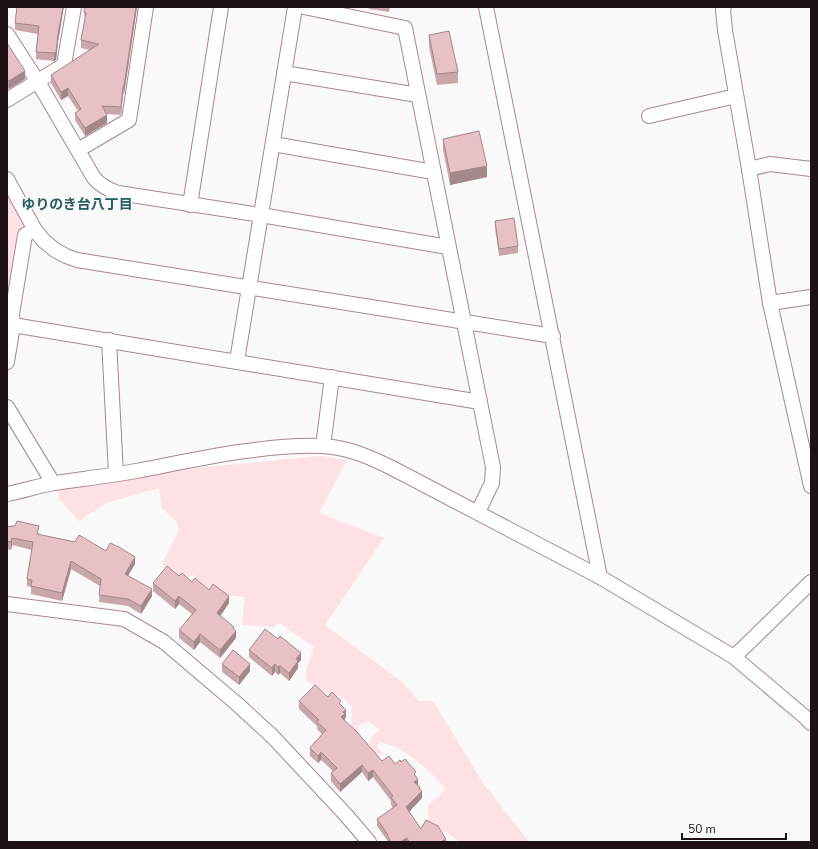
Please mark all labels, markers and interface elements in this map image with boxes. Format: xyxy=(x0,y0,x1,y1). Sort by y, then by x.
district label: ゆりのき台八丁目 xyxy=(21,195,133,214)
scale bar xyxy=(682,815,786,841)
text: 50 m xyxy=(688,821,716,837)

